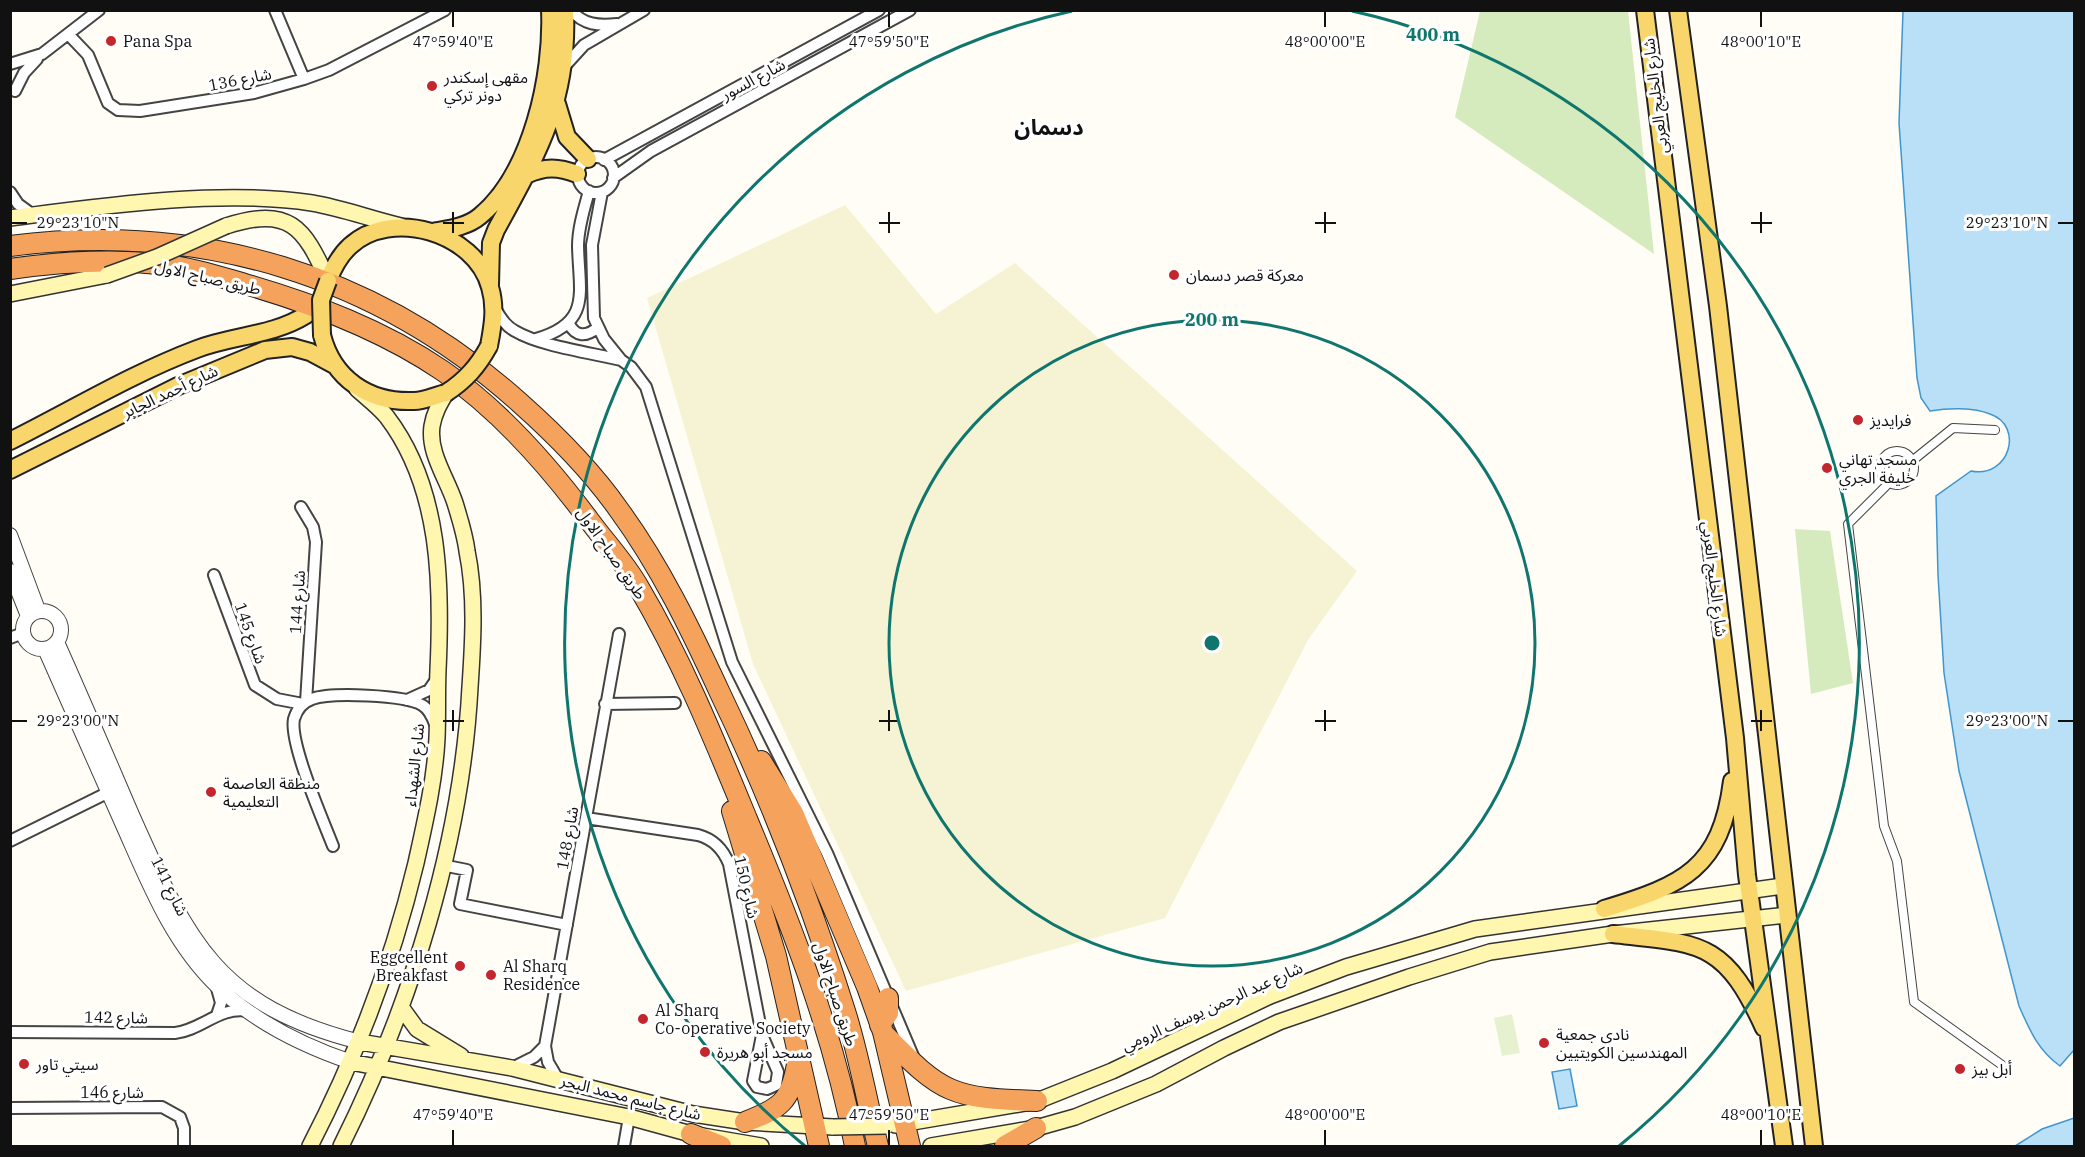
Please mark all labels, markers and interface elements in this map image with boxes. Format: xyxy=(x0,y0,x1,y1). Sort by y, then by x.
text: 400 m xyxy=(1406,23,1461,46)
place label: Pana Spa xyxy=(123,31,192,51)
text: 47°59'40"E xyxy=(413,32,493,51)
text: 47°59'50"E xyxy=(849,32,929,51)
text: 48°00'00"E xyxy=(1285,32,1365,51)
text: 48°00'10"E xyxy=(1721,32,1801,51)
marker: Pana Spa xyxy=(104,34,118,48)
street label: شارع الخليج العربي xyxy=(1638,37,1675,155)
street label: شارع السور xyxy=(717,54,790,107)
street label: شارع 136 xyxy=(207,63,274,98)
place label: مقهى إسكندر دونر تركي xyxy=(443,67,528,108)
marker: مقهى إسكندر دونر تركي xyxy=(425,79,439,93)
district label: دسمان xyxy=(1014,112,1084,141)
text: 29°23'10"N xyxy=(37,213,119,232)
text: 29°23'10"N xyxy=(1966,213,2048,232)
street label: طريق صباح الاول xyxy=(152,255,263,302)
place label: معركة قصر دسمان xyxy=(1186,265,1304,285)
marker: معركة قصر دسمان xyxy=(1167,268,1181,282)
text: 200 m xyxy=(1185,308,1240,331)
street label: شارع أحمد الجابر xyxy=(118,360,222,425)
place label: فرايديز xyxy=(1869,410,1911,430)
marker: فرايديز xyxy=(1851,413,1865,427)
place label: مسجد تهاني خليفة الجري xyxy=(1839,449,1917,490)
marker: مسجد تهاني خليفة الجري xyxy=(1820,461,1834,475)
street label: طريق صباح الاول xyxy=(570,503,651,605)
street label: شارع الخليج العربي xyxy=(1695,520,1732,638)
street label: شارع 144 xyxy=(285,570,312,635)
street label: شارع 145 xyxy=(228,600,271,667)
centre of rings xyxy=(1202,633,1222,653)
text: 29°23'00"N xyxy=(37,711,119,730)
text: 29°23'00"N xyxy=(1966,711,2048,730)
street label: شارع الشهداء xyxy=(400,722,431,808)
place label: منطقة العاصمة التعليمية xyxy=(223,773,320,811)
marker: منطقة العاصمة التعليمية xyxy=(204,785,218,799)
street label: شارع 148 xyxy=(552,805,585,872)
street label: شارع 141 xyxy=(144,853,193,920)
street label: شارع 150 xyxy=(727,854,764,921)
street label: طريق صباح الاول xyxy=(807,940,862,1050)
place label: Eggcellent Breakfast xyxy=(370,947,448,985)
place label: Al Sharq Residence xyxy=(503,956,580,994)
street label: شارع عبد الرحمن يوسف الرومي xyxy=(1118,957,1307,1058)
marker: Eggcellent Breakfast xyxy=(453,959,467,973)
marker: Al Sharq Residence xyxy=(484,968,498,982)
place label: Al Sharq Co-operative Society xyxy=(655,1000,811,1038)
street label: شارع 142 xyxy=(84,1006,148,1031)
marker: Al Sharq Co-operative Society xyxy=(636,1012,650,1026)
place label: نادي جمعية المهندسين الكويتيين xyxy=(1556,1024,1687,1062)
marker: نادي جمعية المهندسين الكويتيين xyxy=(1537,1036,1551,1050)
place label: مسجد أبو هريرة xyxy=(717,1042,813,1062)
marker: مسجد أبو هريرة xyxy=(698,1045,712,1059)
place label: سيتي تاور xyxy=(35,1054,98,1077)
marker: سيتي تاور xyxy=(17,1057,31,1071)
place label: أبل بيز xyxy=(1971,1059,2012,1079)
marker: أبل بيز xyxy=(1953,1062,1967,1076)
street label: شارع جاسم محمد البحر xyxy=(557,1070,703,1127)
street label: شارع 146 xyxy=(80,1082,144,1105)
text: 47°59'40"E xyxy=(413,1105,493,1124)
text: 47°59'50"E xyxy=(849,1105,929,1124)
text: 48°00'00"E xyxy=(1285,1105,1365,1124)
text: 48°00'10"E xyxy=(1721,1105,1801,1124)

